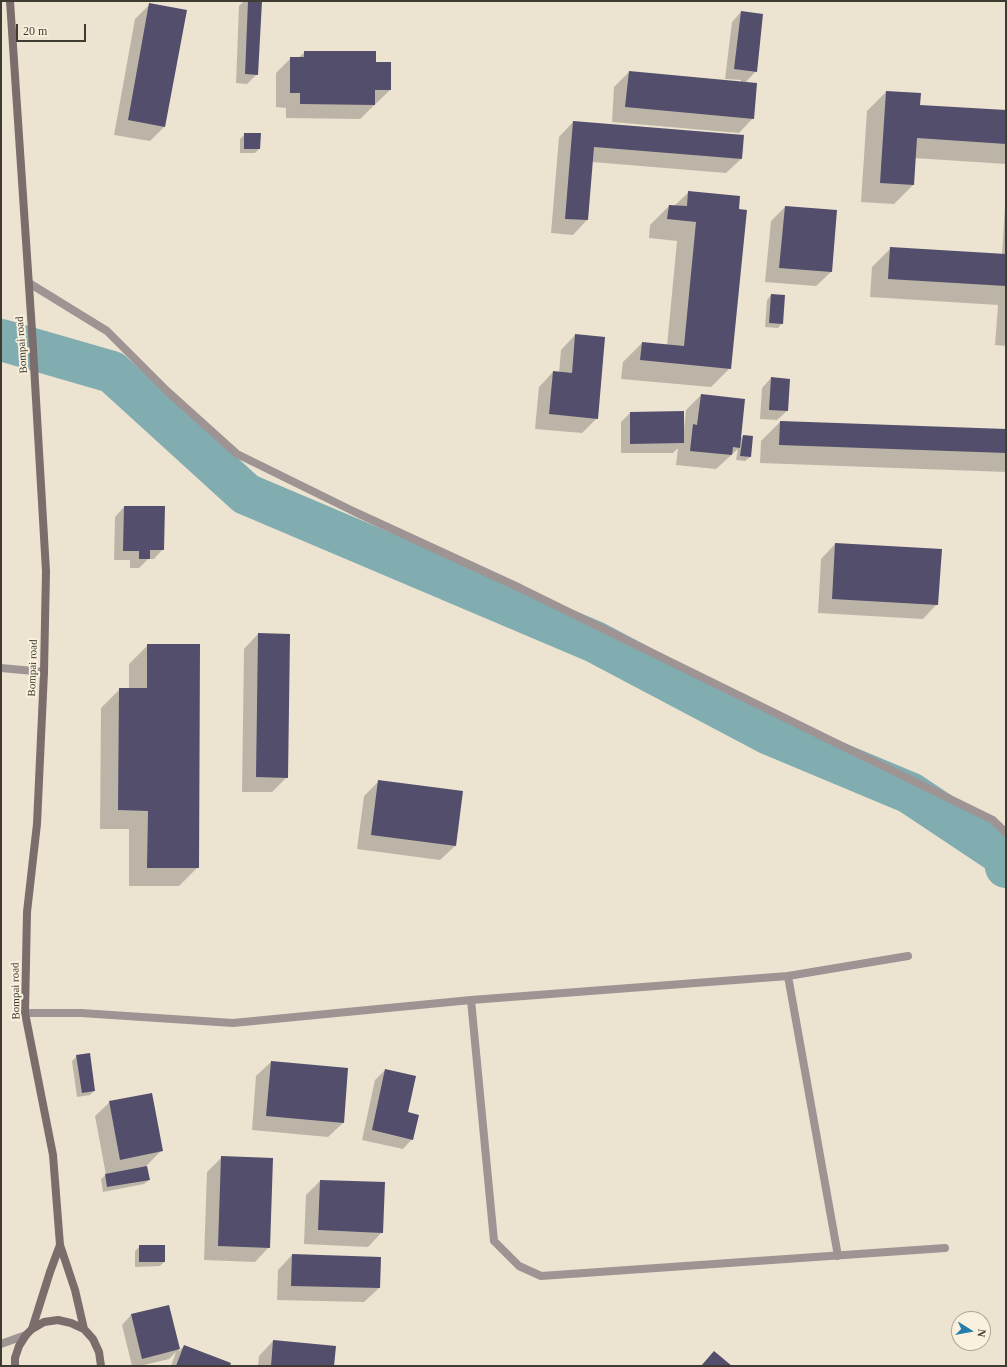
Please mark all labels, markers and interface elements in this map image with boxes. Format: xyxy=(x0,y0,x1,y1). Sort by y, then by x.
scale bar xyxy=(18,16,88,42)
text: 20 m xyxy=(23,24,47,38)
street label: Bompai road xyxy=(13,316,31,374)
street label: Bompai road xyxy=(25,639,41,697)
street label: Bompai road xyxy=(9,962,23,1020)
north arrow xyxy=(951,1311,991,1351)
text: N xyxy=(975,1328,988,1338)

